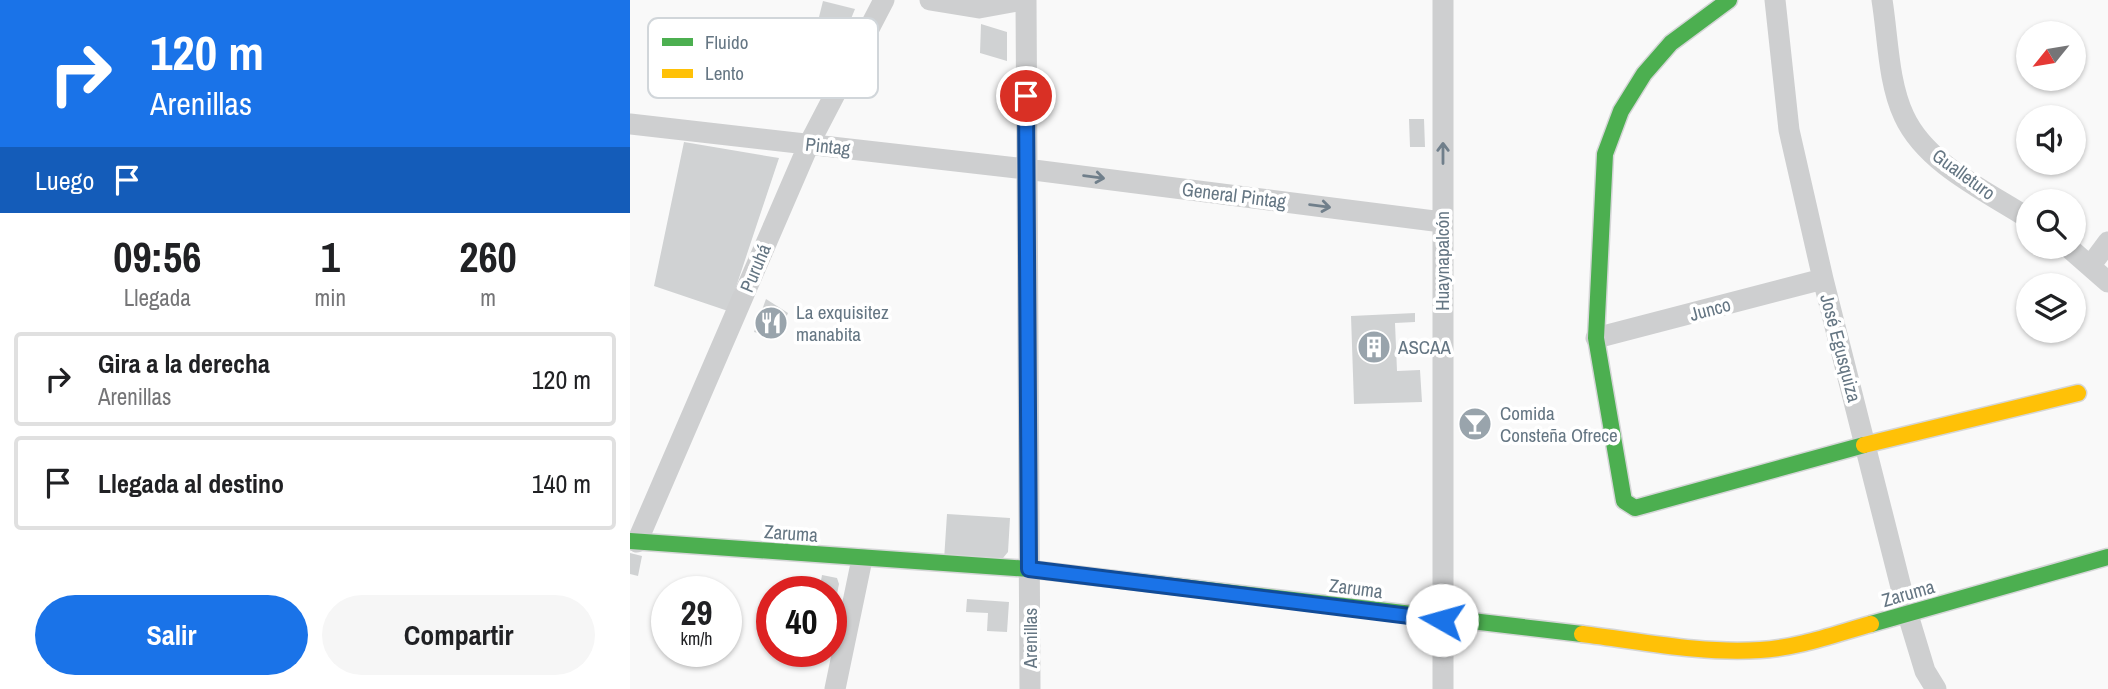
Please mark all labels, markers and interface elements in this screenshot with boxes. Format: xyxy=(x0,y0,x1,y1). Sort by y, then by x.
legend xyxy=(648,18,878,98)
text: 120 m xyxy=(150,19,264,85)
north arrow xyxy=(2016,21,2086,91)
map controls xyxy=(2016,21,2086,343)
icon: right xyxy=(35,28,126,119)
text: Fluido xyxy=(705,29,748,55)
text: Lento xyxy=(705,60,744,86)
pin xyxy=(996,66,1056,126)
icon: arrive xyxy=(1007,77,1045,115)
text: Arenillas xyxy=(150,82,252,125)
button: sound xyxy=(2016,105,2086,175)
street label: Pintag xyxy=(804,131,852,161)
one-way arrow xyxy=(1436,142,1450,165)
street label: Gualleturo xyxy=(1927,142,2001,206)
icon: arrive xyxy=(108,161,146,199)
text: Luego xyxy=(35,163,94,198)
one-way arrow xyxy=(1082,171,1105,184)
street label: General Pintag xyxy=(1180,176,1288,214)
button: search xyxy=(2016,189,2086,259)
one-way arrow xyxy=(1308,200,1331,213)
street label: Huaynapalcón xyxy=(1429,211,1455,311)
text: 09:56 xyxy=(113,229,201,285)
text: 1 xyxy=(321,229,340,285)
text: 260 xyxy=(459,229,517,285)
street label: Puruhá xyxy=(733,239,777,296)
button: layers xyxy=(2016,273,2086,343)
text: Llegada xyxy=(124,282,191,313)
text: min xyxy=(315,282,346,313)
text: m xyxy=(480,282,496,313)
street label: Junco xyxy=(1687,291,1733,327)
street label: José Egusquiza xyxy=(1814,291,1868,405)
place label: La exquisitez manabita xyxy=(796,299,889,347)
restaurant icon: La exquisitez manabita xyxy=(752,304,790,342)
building icon: ASCAA xyxy=(1355,328,1393,366)
place label: ASCAA xyxy=(1397,334,1451,360)
text: Gira a la derecha xyxy=(98,346,270,381)
icon: right xyxy=(39,360,77,398)
text: 120 m xyxy=(532,362,591,397)
text: Arenillas xyxy=(98,381,171,412)
place label: Comida Consteña Ofrece xyxy=(1500,400,1618,448)
bar icon: Comida Consteña Ofrece xyxy=(1456,405,1494,443)
icon: arrive xyxy=(39,464,77,502)
text: Llegada al destino xyxy=(98,466,284,501)
text: 140 m xyxy=(532,466,591,501)
street label: Zaruma xyxy=(763,518,819,548)
street label: Zaruma xyxy=(1328,572,1385,604)
street label: Zaruma xyxy=(1879,573,1938,613)
speed limit sign: 40 xyxy=(756,576,847,667)
position arrow xyxy=(1405,583,1479,657)
text: 29 xyxy=(681,589,712,636)
button: Salir xyxy=(35,595,308,675)
button: Compartir xyxy=(322,595,595,675)
street label: Arenillas xyxy=(1017,607,1043,669)
text: km/h xyxy=(681,626,713,651)

